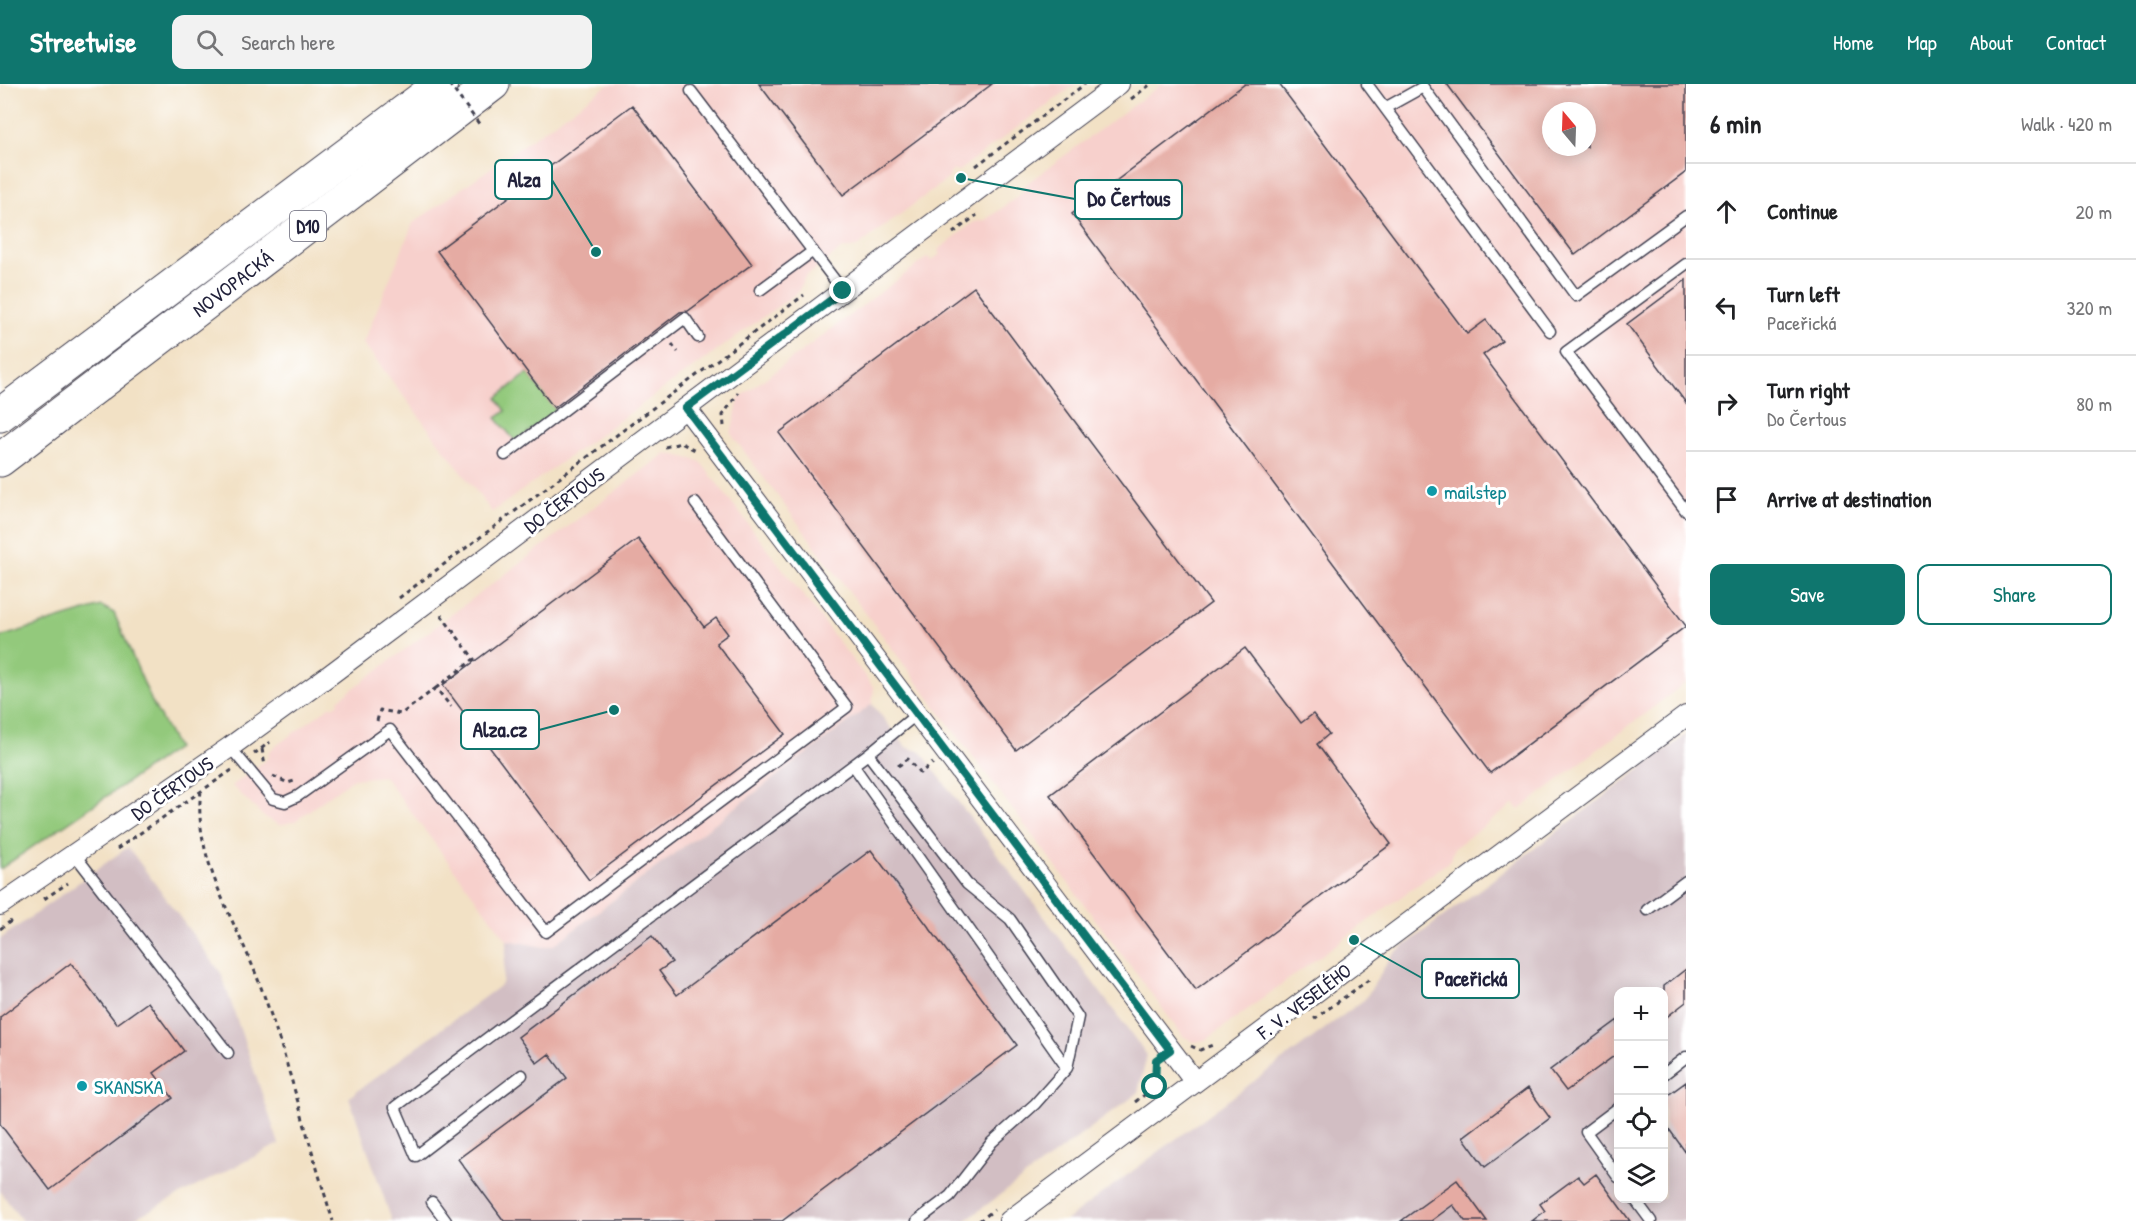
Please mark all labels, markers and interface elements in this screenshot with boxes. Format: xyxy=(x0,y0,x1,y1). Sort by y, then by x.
search box xyxy=(172,15,592,69)
text: Streetwise xyxy=(30,23,136,61)
icon: search xyxy=(193,26,226,59)
text: Search here xyxy=(241,27,335,57)
text: Home xyxy=(1833,28,1874,57)
text: Map xyxy=(1907,28,1937,57)
text: About xyxy=(1970,28,2013,57)
text: Contact xyxy=(2046,28,2106,57)
north arrow xyxy=(1542,102,1596,156)
text: 6 min xyxy=(1710,106,1762,141)
text: Walk · 420 m xyxy=(2021,110,2112,137)
callout: Alza xyxy=(495,160,552,199)
text: Alza xyxy=(507,165,541,194)
callout: Do Čertous xyxy=(1075,180,1182,219)
text: Do Čertous xyxy=(1087,184,1171,213)
icon: ahead xyxy=(1710,195,1743,228)
text: Continue xyxy=(1767,196,1838,226)
text: 20 m xyxy=(2075,198,2112,225)
road number: D10 xyxy=(290,211,326,241)
street label: NOVOPACKÁ xyxy=(186,243,278,322)
route end xyxy=(829,277,855,303)
text: Turn left xyxy=(1767,279,1840,309)
icon: left xyxy=(1710,291,1743,324)
text: 320 m xyxy=(2067,294,2112,321)
text: Paceřická xyxy=(1767,309,1836,336)
text: Turn right xyxy=(1767,375,1850,405)
icon: right xyxy=(1710,387,1743,420)
text: 80 m xyxy=(2076,390,2112,417)
text: Do Čertous xyxy=(1767,405,1846,432)
street label: DO ČERTOUS xyxy=(518,461,610,539)
place label: mailstep xyxy=(1444,478,1507,505)
icon: arrive xyxy=(1710,483,1743,516)
marker: mailstep xyxy=(1425,484,1439,498)
text: Arrive at destination xyxy=(1767,484,1932,514)
button: Save xyxy=(1710,564,1905,625)
button: Share xyxy=(1917,564,2112,625)
callout: Alza.cz xyxy=(461,710,539,749)
text: Alza.cz xyxy=(473,715,527,744)
street label: DO ČERTOUS xyxy=(125,750,219,826)
street label: F. V. VESELÉHO xyxy=(1251,957,1357,1046)
callout: Paceřická xyxy=(1422,959,1519,998)
text: Paceřická xyxy=(1435,964,1508,993)
map controls xyxy=(1614,987,1668,1203)
button: + xyxy=(1614,987,1668,1041)
button: − xyxy=(1614,1041,1668,1095)
place label: SKANSKA xyxy=(94,1073,164,1100)
route start xyxy=(1141,1073,1167,1099)
marker: SKANSKA xyxy=(75,1079,89,1093)
button: locate xyxy=(1614,1095,1668,1149)
button: layers xyxy=(1614,1149,1668,1203)

